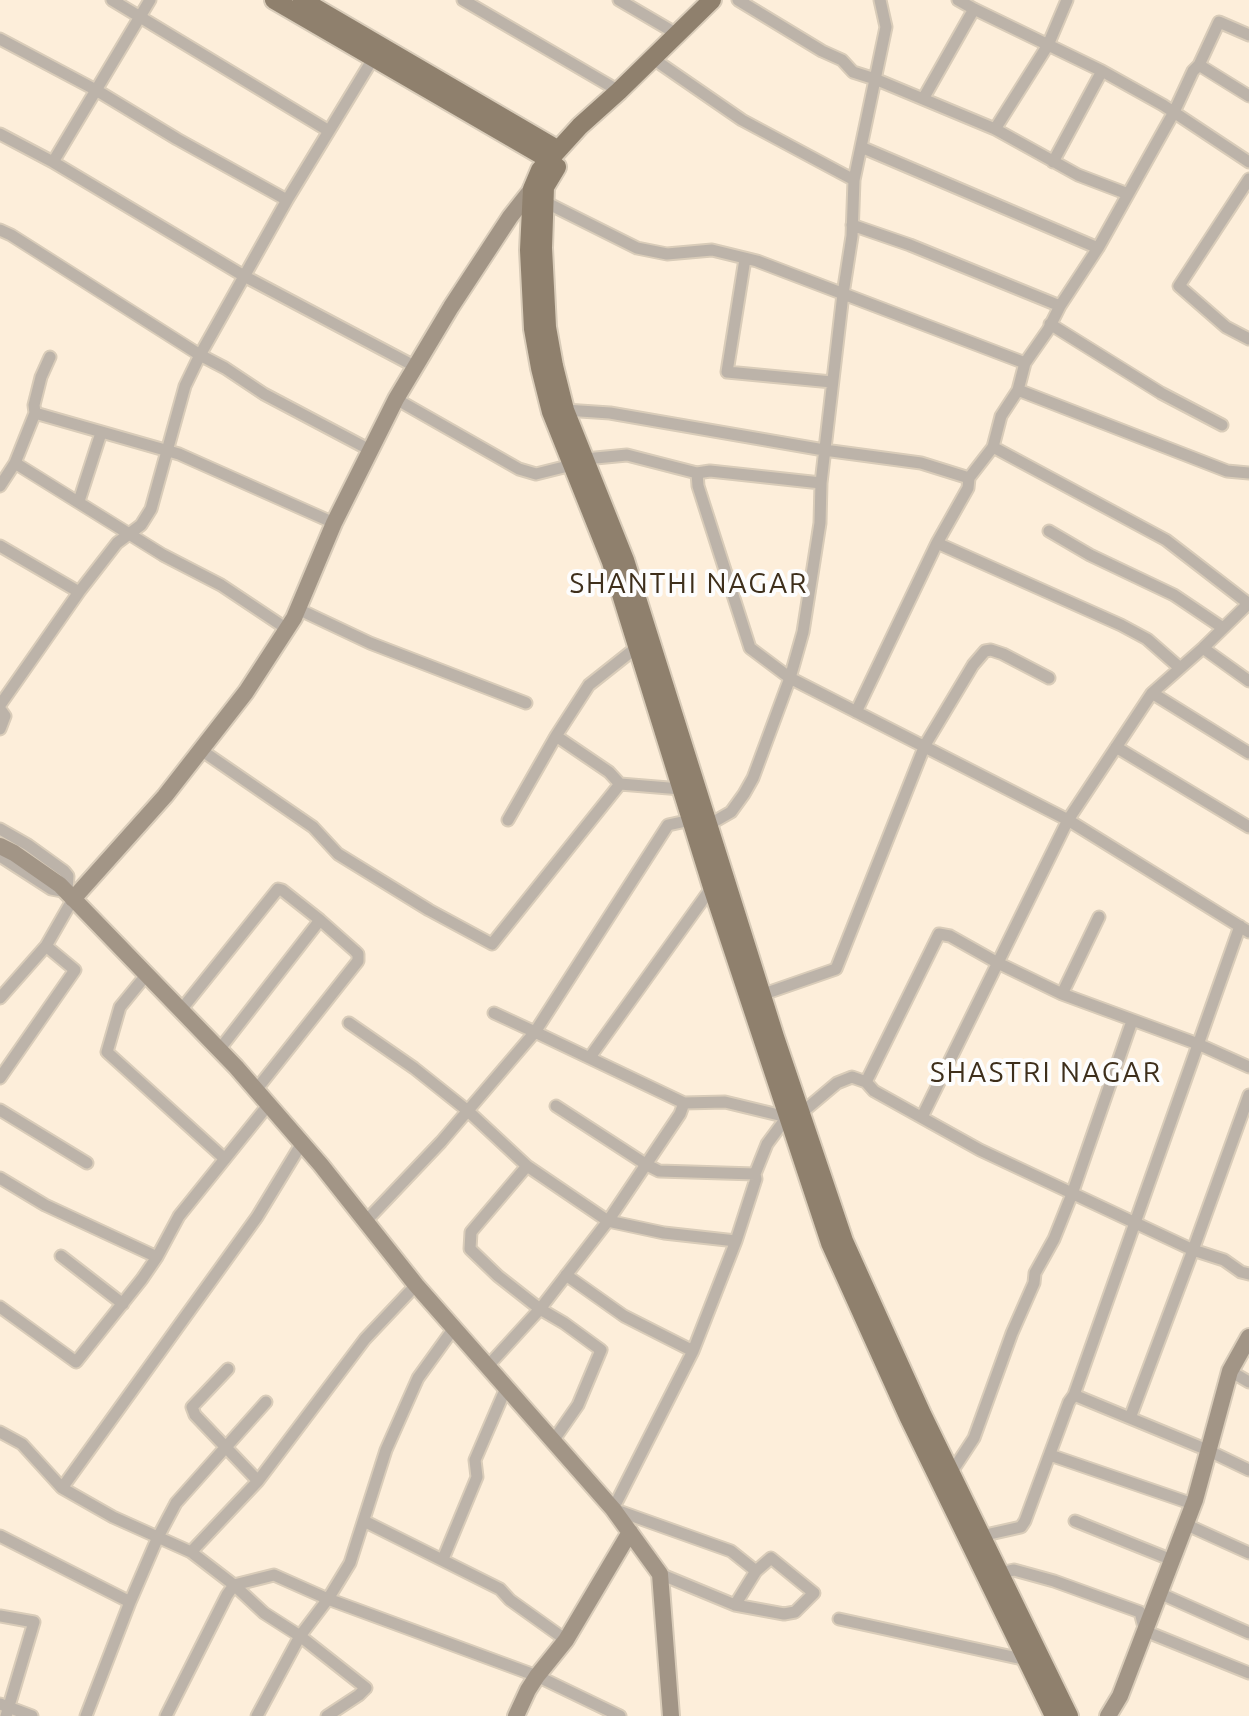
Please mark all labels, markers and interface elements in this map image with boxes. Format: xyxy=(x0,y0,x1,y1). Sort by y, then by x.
district label: SHANTHI NAGAR xyxy=(569,567,809,601)
district label: SHASTRI NAGAR xyxy=(930,1056,1162,1090)

